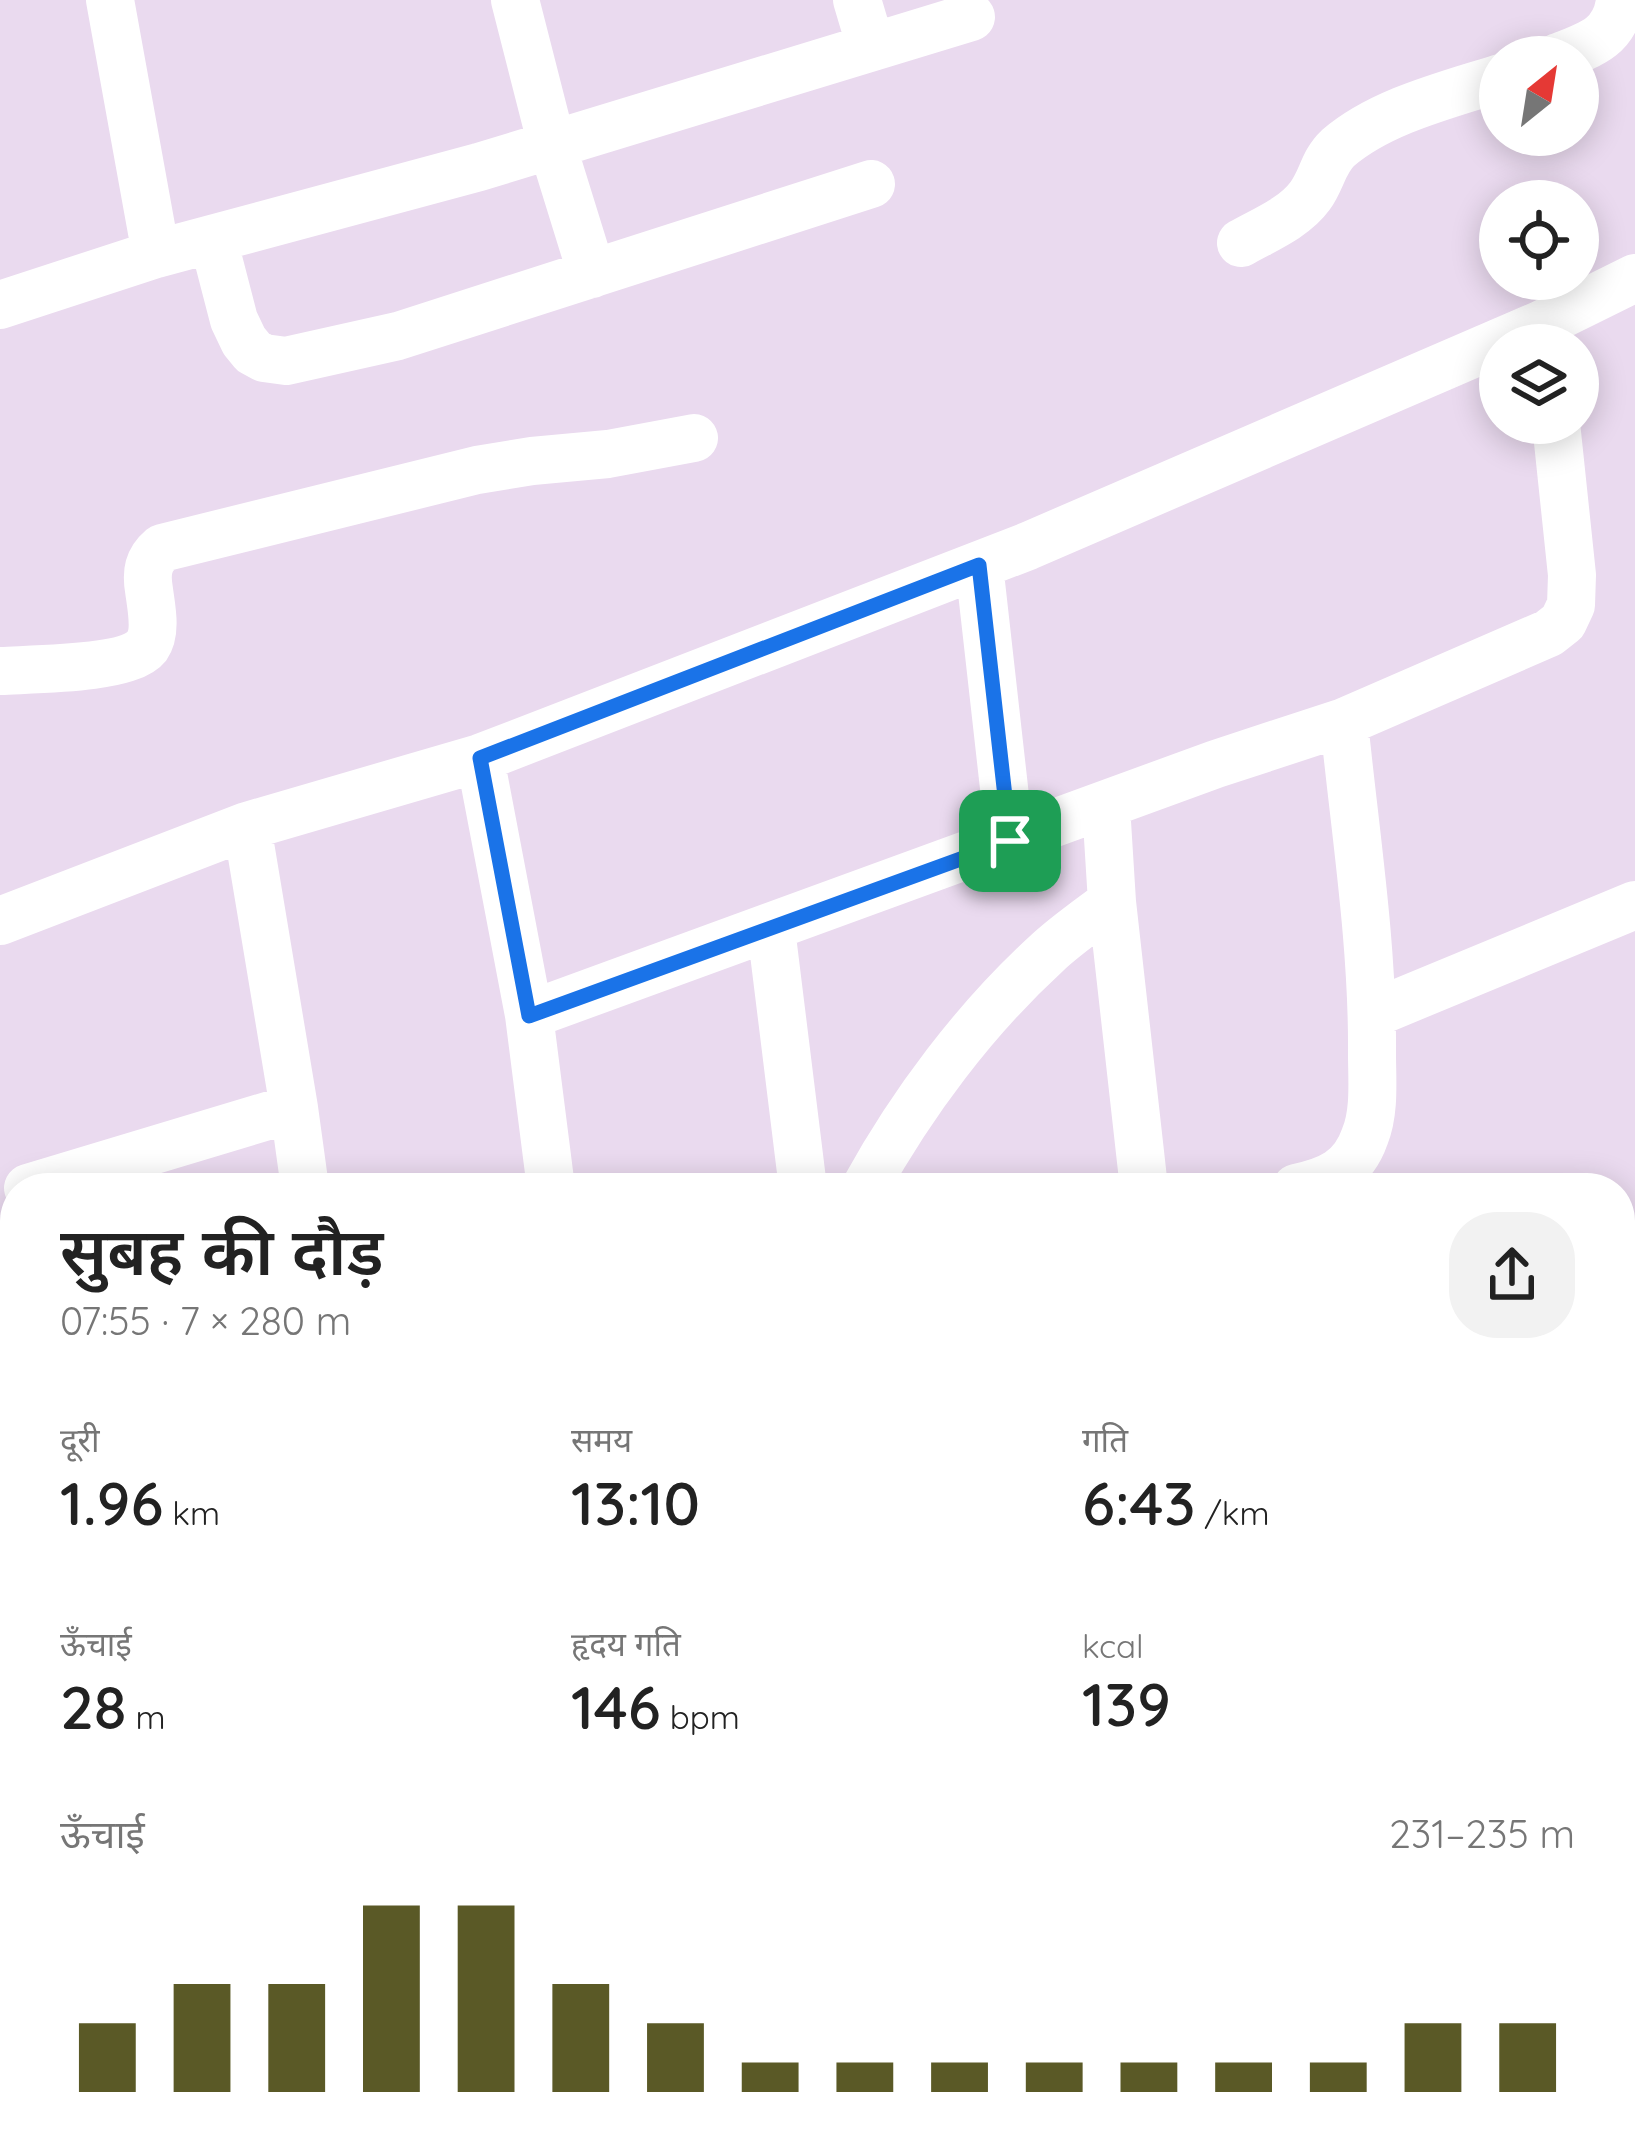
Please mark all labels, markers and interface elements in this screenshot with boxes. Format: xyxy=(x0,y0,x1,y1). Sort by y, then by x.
north arrow xyxy=(1479,36,1599,156)
map controls xyxy=(1479,36,1599,444)
button: locate xyxy=(1479,180,1599,300)
button: layers xyxy=(1479,324,1599,444)
pin xyxy=(959,790,1061,892)
icon: arrive xyxy=(977,808,1043,874)
text: सुबह की दौड़ xyxy=(60,1209,383,1292)
button: share xyxy=(1449,1212,1575,1338)
text: 07:55 · 7 × 280 m xyxy=(60,1296,351,1345)
text: दूरी xyxy=(60,1419,100,1460)
text: समय xyxy=(571,1419,632,1460)
text: गति xyxy=(1082,1419,1128,1460)
text: 1.96 xyxy=(60,1465,163,1540)
text: 13:10 xyxy=(571,1465,700,1540)
text: 6:43 xyxy=(1082,1465,1196,1540)
text: km xyxy=(163,1492,220,1533)
text: /km xyxy=(1196,1492,1270,1533)
text: ऊँचाई xyxy=(60,1623,132,1664)
text: हृदय गति xyxy=(571,1623,681,1664)
text: kcal xyxy=(1082,1625,1144,1666)
text: 139 xyxy=(1082,1666,1171,1741)
text: 28 xyxy=(60,1669,127,1744)
text: 146 xyxy=(571,1669,661,1744)
text: m xyxy=(127,1696,166,1737)
text: bpm xyxy=(661,1696,740,1737)
text: ऊँचाई xyxy=(60,1809,145,1858)
text: 231–235 m xyxy=(1389,1809,1575,1858)

